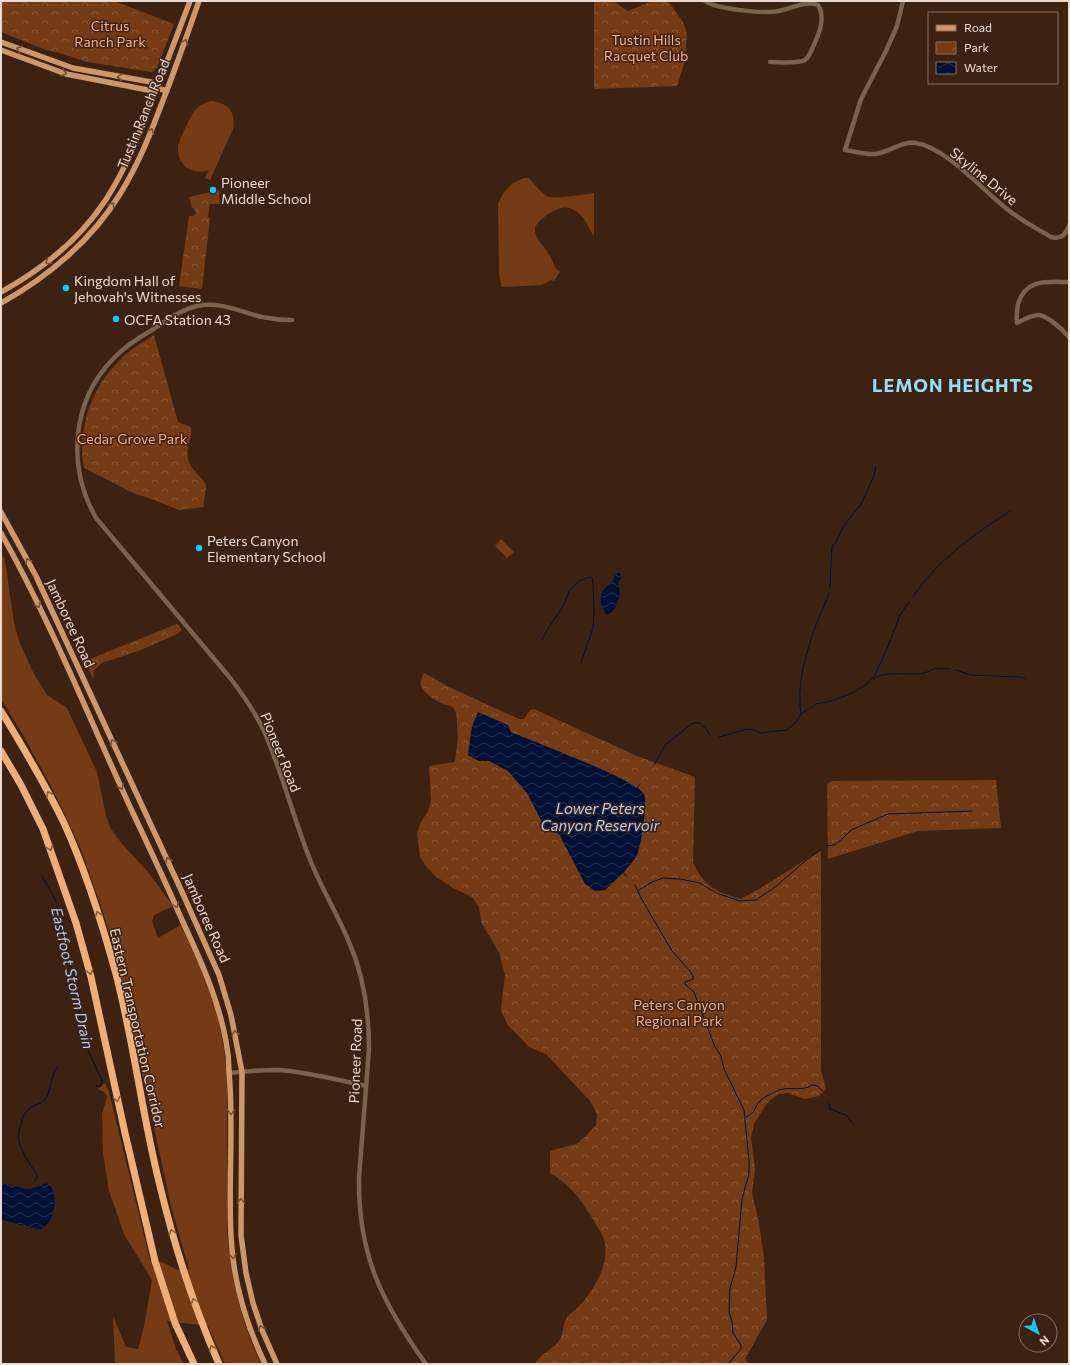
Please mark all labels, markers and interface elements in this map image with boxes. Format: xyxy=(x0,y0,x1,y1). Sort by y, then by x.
legend xyxy=(928,12,1058,84)
park label: Citrus Ranch Park xyxy=(74,17,146,50)
text: Road xyxy=(964,20,992,34)
park label: Tustin Hills Racquet Club xyxy=(604,31,688,64)
one-way arrow xyxy=(180,38,188,45)
text: Park xyxy=(964,40,990,54)
one-way arrow xyxy=(16,45,23,53)
street label: Tustin Ranch Road xyxy=(113,57,173,171)
text: Water xyxy=(964,60,998,74)
one-way arrow xyxy=(60,68,67,76)
one-way arrow xyxy=(117,73,124,82)
one-way arrow xyxy=(146,128,154,136)
street label: Skyline Drive xyxy=(947,144,1021,208)
place label: Pioneer Middle School xyxy=(221,174,311,207)
marker: Pioneer Middle School xyxy=(208,185,218,195)
one-way arrow xyxy=(107,203,114,210)
one-way arrow xyxy=(45,257,52,264)
place label: Kingdom Hall of Jehovah's Witnesses xyxy=(74,272,201,305)
marker: Kingdom Hall of Jehovah's Witnesses xyxy=(61,283,71,293)
place label: OCFA Station 43 xyxy=(124,311,231,328)
marker: OCFA Station 43 xyxy=(111,314,121,324)
district label: LEMON HEIGHTS xyxy=(872,374,1034,396)
park label: Cedar Grove Park xyxy=(77,430,188,447)
place label: Peters Canyon Elementary School xyxy=(207,532,326,565)
marker: Peters Canyon Elementary School xyxy=(194,543,204,553)
one-way arrow xyxy=(25,558,33,566)
street label: Jamboree Road xyxy=(43,576,99,670)
one-way arrow xyxy=(33,601,41,608)
street label: Pioneer Road xyxy=(257,710,305,794)
one-way arrow xyxy=(110,739,118,747)
one-way arrow xyxy=(117,783,125,790)
one-way arrow xyxy=(46,791,54,798)
water label: Lower Peters Canyon Reservoir xyxy=(541,799,660,834)
one-way arrow xyxy=(46,845,54,852)
one-way arrow xyxy=(165,857,173,865)
street label: Jamboree Road xyxy=(180,871,234,965)
one-way arrow xyxy=(171,901,179,909)
water label: Eastfoot Storm Drain xyxy=(48,905,98,1051)
one-way arrow xyxy=(94,911,103,918)
street label: Eastern Transportation Corridor xyxy=(107,926,169,1130)
one-way arrow xyxy=(85,969,93,975)
park label: Peters Canyon Regional Park xyxy=(633,996,725,1029)
street label: Pioneer Road xyxy=(345,1018,365,1104)
one-way arrow xyxy=(231,1030,239,1036)
one-way arrow xyxy=(113,1096,121,1102)
one-way arrow xyxy=(227,1109,235,1115)
one-way arrow xyxy=(237,1198,245,1204)
one-way arrow xyxy=(169,1228,177,1235)
one-way arrow xyxy=(228,1253,237,1259)
one-way arrow xyxy=(190,1297,198,1304)
north arrow xyxy=(1018,1313,1058,1353)
one-way arrow xyxy=(258,1325,266,1332)
text: N xyxy=(1037,1333,1052,1349)
one-way arrow xyxy=(209,1345,217,1353)

